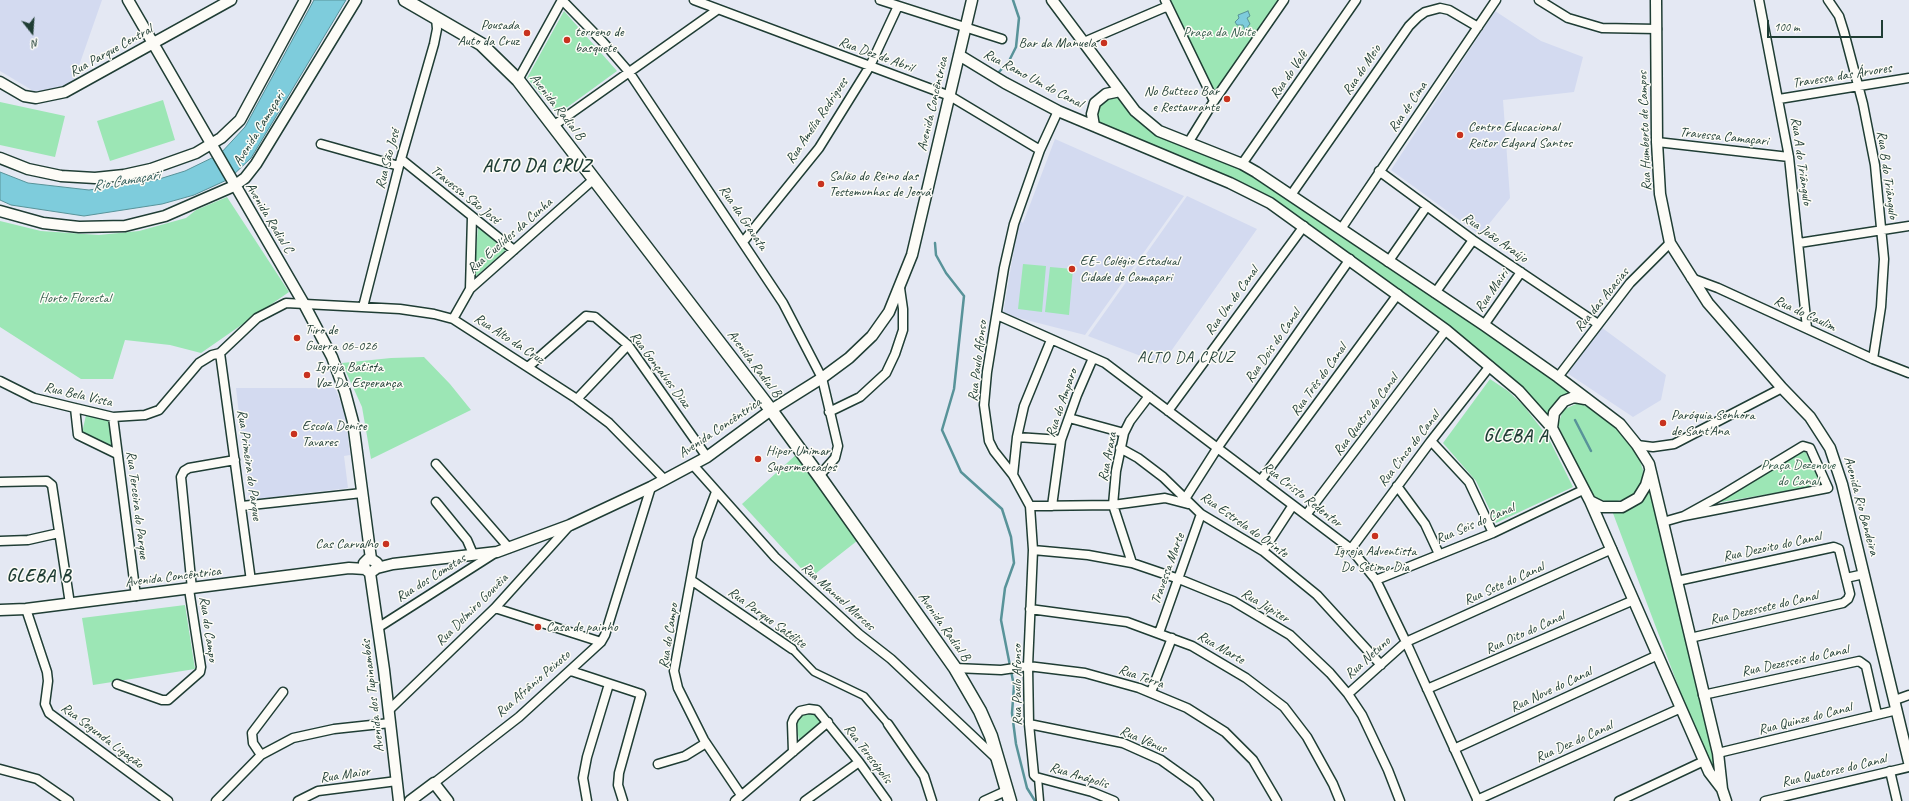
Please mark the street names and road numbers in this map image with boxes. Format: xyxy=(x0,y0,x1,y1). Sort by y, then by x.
street label: Rua Parque Central xyxy=(67,21,155,81)
street label: Rua Dez de Abril xyxy=(836,34,916,76)
street label: Rua do Meio xyxy=(1339,42,1385,98)
street label: Rua Ramo Um do Canal xyxy=(980,46,1086,112)
street label: Rua do Valê xyxy=(1267,48,1311,102)
street label: Avenida Concêntrica xyxy=(914,55,952,153)
street label: Travessa das Árvores xyxy=(1791,60,1893,92)
street label: Avenida Radial B xyxy=(526,70,588,144)
street label: Rua Humberto de Campos xyxy=(1635,71,1655,191)
street label: Rua Amélia Rodrigues xyxy=(782,75,852,167)
street label: Rua de Cima xyxy=(1385,79,1431,135)
street label: Avenida Camaçari xyxy=(229,89,289,169)
street label: Rua A do Triângulo xyxy=(1787,116,1815,206)
street label: Travessa Camaçari xyxy=(1679,124,1769,150)
street label: Rua São José xyxy=(372,127,404,191)
street label: Rua B do Triângulo xyxy=(1873,130,1901,220)
street label: Travessa São José xyxy=(427,162,503,228)
street label: Avenida Radial C xyxy=(241,180,297,256)
street label: Rua da Gravata xyxy=(715,182,771,254)
street label: Rua Euclídes da Cunha xyxy=(464,195,556,277)
street label: Rua João Araújo xyxy=(1459,209,1531,267)
street label: Rua Um do Canal xyxy=(1202,263,1262,339)
street label: Rua das Acacias xyxy=(1571,265,1633,335)
street label: Rua Mairi xyxy=(1471,267,1513,315)
street label: Rua do Caulim xyxy=(1771,292,1839,336)
street label: Rua Dois do Canal xyxy=(1241,306,1305,386)
street label: Rua Alto da Cruz xyxy=(471,310,547,368)
street label: Rua Paulo Afonso xyxy=(965,320,991,402)
street label: Avenida Radial B xyxy=(723,327,785,401)
street label: Rua Gonçalves Diaz xyxy=(626,329,694,411)
street label: Rua Três do Canal xyxy=(1287,341,1351,419)
street label: Rua do Amparo xyxy=(1042,367,1082,439)
street label: Rua Quatro do Canal xyxy=(1330,371,1402,459)
street label: Rua Bela Vista xyxy=(42,379,114,411)
street label: Avenida Concêntrica xyxy=(675,394,765,462)
street label: Rua Cinco do Canal xyxy=(1374,408,1444,490)
street label: Rua Primeira do Parque xyxy=(233,409,265,521)
street label: Rua Araxa xyxy=(1095,431,1121,483)
street label: Rua Terceira do Parque xyxy=(122,450,152,560)
street label: Avenida Rio Bandeira xyxy=(1840,455,1882,557)
street label: Rua Cristo Redentor xyxy=(1259,459,1345,531)
street label: Rua Estrela do Orinte xyxy=(1197,489,1291,561)
street label: Rua Seis do Canal xyxy=(1433,500,1517,548)
street label: Rua Dezoito do Canal xyxy=(1721,528,1823,566)
street label: Travessa Marte xyxy=(1147,531,1189,607)
street label: Rua dos Cometas xyxy=(393,550,469,606)
street label: Rua Sete do Canal xyxy=(1461,559,1547,609)
street label: Rua Manuel Merces xyxy=(798,560,878,634)
street label: Avenida Concêntrica xyxy=(124,563,222,591)
street label: Rua Delmiro Gouvêia xyxy=(432,570,512,650)
street label: Rua Parque Satélite xyxy=(724,584,810,652)
street label: Rua Júpiter xyxy=(1238,585,1292,627)
street label: Rua Dezessete do Canal xyxy=(1708,587,1820,629)
street label: Avenida Radial B xyxy=(914,589,974,665)
street label: Rua do Campo xyxy=(195,595,221,663)
street label: Rua do Campo xyxy=(656,602,682,670)
street label: Rua Oito do Canal xyxy=(1483,608,1567,658)
street label: Rua Marte xyxy=(1194,628,1248,668)
street label: Rua Netuno xyxy=(1342,633,1394,683)
street label: Avenida dos Tupinambás xyxy=(358,639,388,753)
street label: Rua Dezesseis do Canal xyxy=(1740,641,1850,681)
street label: Rua Paulo Afonso xyxy=(1009,644,1025,726)
street label: Rua Afrânio Peixoto xyxy=(492,647,574,721)
street label: Rua Terra xyxy=(1116,661,1166,693)
street label: Rua Nove do Canal xyxy=(1508,664,1594,716)
street label: Rua Quinze do Canal xyxy=(1757,699,1853,739)
street label: Rua Segunda Ligação xyxy=(58,700,146,772)
street label: Rua Dez do Canal xyxy=(1533,718,1615,766)
street label: Rua Teresópolis xyxy=(840,721,896,787)
street label: Rua Vênus xyxy=(1117,723,1169,757)
street label: Rua Quatorze do Canal xyxy=(1780,751,1888,791)
street label: Rua Anápolis xyxy=(1048,759,1110,793)
street label: Rua Maior xyxy=(319,763,371,787)

